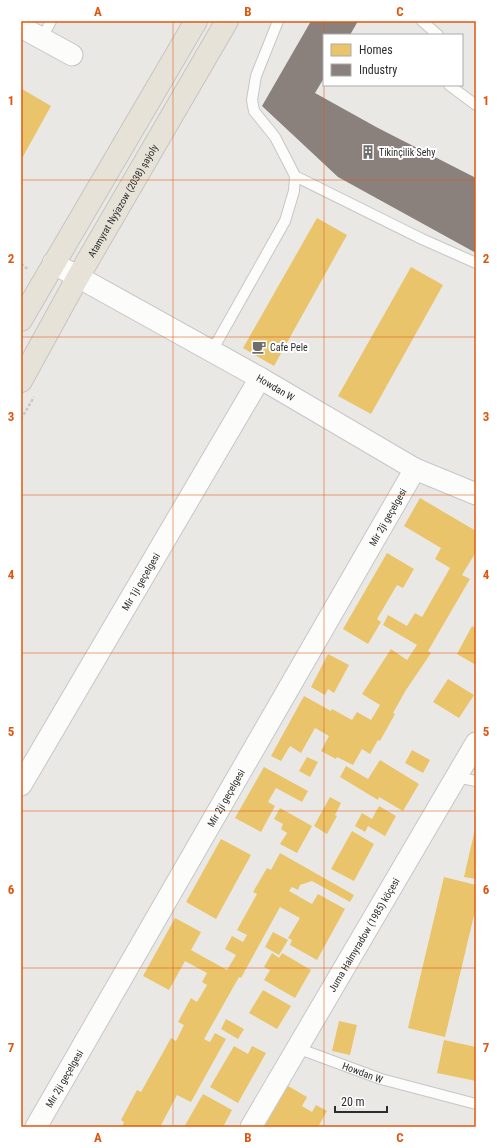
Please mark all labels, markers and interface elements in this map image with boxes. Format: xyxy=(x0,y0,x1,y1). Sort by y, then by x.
text: A xyxy=(94,4,102,19)
text: B xyxy=(244,4,252,19)
text: C xyxy=(396,4,404,19)
legend xyxy=(323,34,463,86)
text: Homes xyxy=(359,43,393,57)
text: Industry xyxy=(359,63,397,77)
text: 1 xyxy=(8,93,14,108)
text: 1 xyxy=(483,93,489,108)
street label: Atamyrat Nyýazow (2038) şaýoly xyxy=(85,142,160,259)
building icon: Tikinçilik Sehy xyxy=(360,144,376,160)
place label: Tikinçilik Sehy xyxy=(379,147,435,158)
text: 2 xyxy=(8,251,15,266)
text: 2 xyxy=(483,251,490,266)
cafe icon: Cafe Pele xyxy=(251,339,267,355)
place label: Cafe Pele xyxy=(270,342,308,353)
street label: Howdan W xyxy=(255,372,297,403)
text: 3 xyxy=(8,409,14,424)
text: 3 xyxy=(483,409,489,424)
street label: Mir 2ji geçelgesi xyxy=(366,486,408,548)
street label: Mir 1ji geçelgesi xyxy=(119,551,162,612)
text: 4 xyxy=(8,567,15,582)
text: 4 xyxy=(483,567,490,582)
text: 5 xyxy=(8,724,15,739)
text: 5 xyxy=(483,724,490,739)
street label: Mir 2ji geçelgesi xyxy=(205,767,247,828)
street label: Juma Halmyradow (1985) köçesi xyxy=(326,876,401,993)
text: 6 xyxy=(8,882,15,897)
text: 6 xyxy=(483,882,490,897)
text: 7 xyxy=(8,1040,15,1055)
text: 7 xyxy=(483,1040,490,1055)
street label: Mir 2ji geçelgesi xyxy=(43,1048,85,1109)
street label: Howdan W xyxy=(341,1060,385,1085)
scale bar xyxy=(335,1088,387,1114)
text: 20 m xyxy=(341,1095,365,1109)
text: A xyxy=(94,1130,102,1145)
text: B xyxy=(244,1130,252,1145)
text: C xyxy=(396,1130,404,1145)

